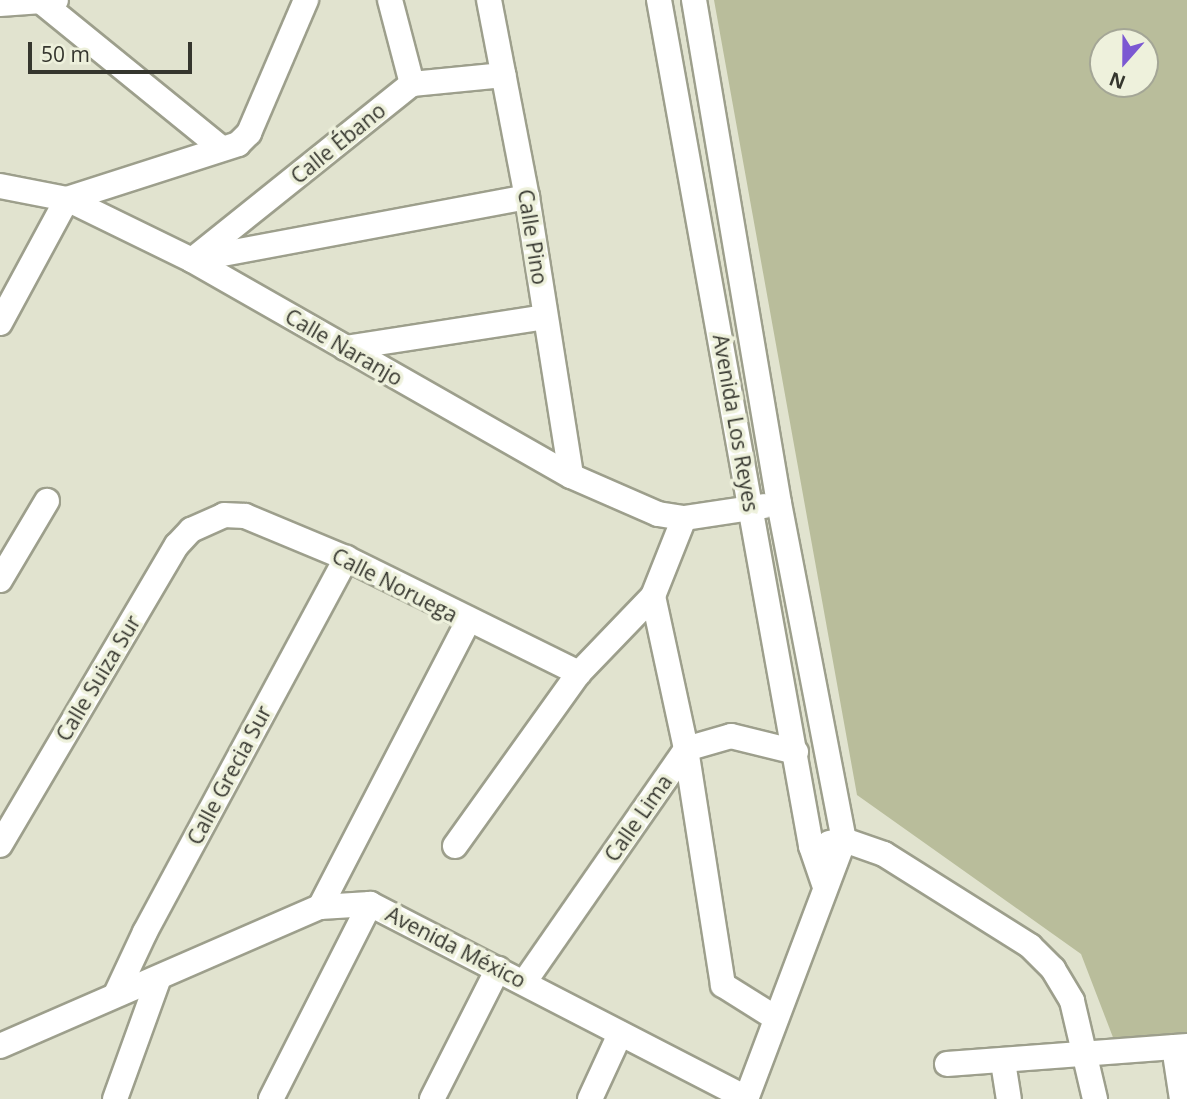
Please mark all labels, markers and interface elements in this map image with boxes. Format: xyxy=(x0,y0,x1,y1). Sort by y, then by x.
scale bar xyxy=(32,28,196,72)
north arrow xyxy=(1089,28,1159,98)
text: 50 m xyxy=(41,40,90,68)
text: N xyxy=(1105,66,1129,96)
street label: Calle Ébano xyxy=(286,97,390,189)
street label: Calle Pino xyxy=(513,188,553,286)
street label: Calle Naranjo xyxy=(281,303,407,391)
street label: Avenida Los Reyes xyxy=(708,332,764,514)
street label: Calle Noruega xyxy=(328,543,462,627)
street label: Calle Suiza Sur xyxy=(51,610,145,746)
street label: Calle Grecia Sur xyxy=(182,701,276,849)
street label: Calle Lima xyxy=(599,770,677,866)
street label: Avenida México xyxy=(382,901,530,993)

